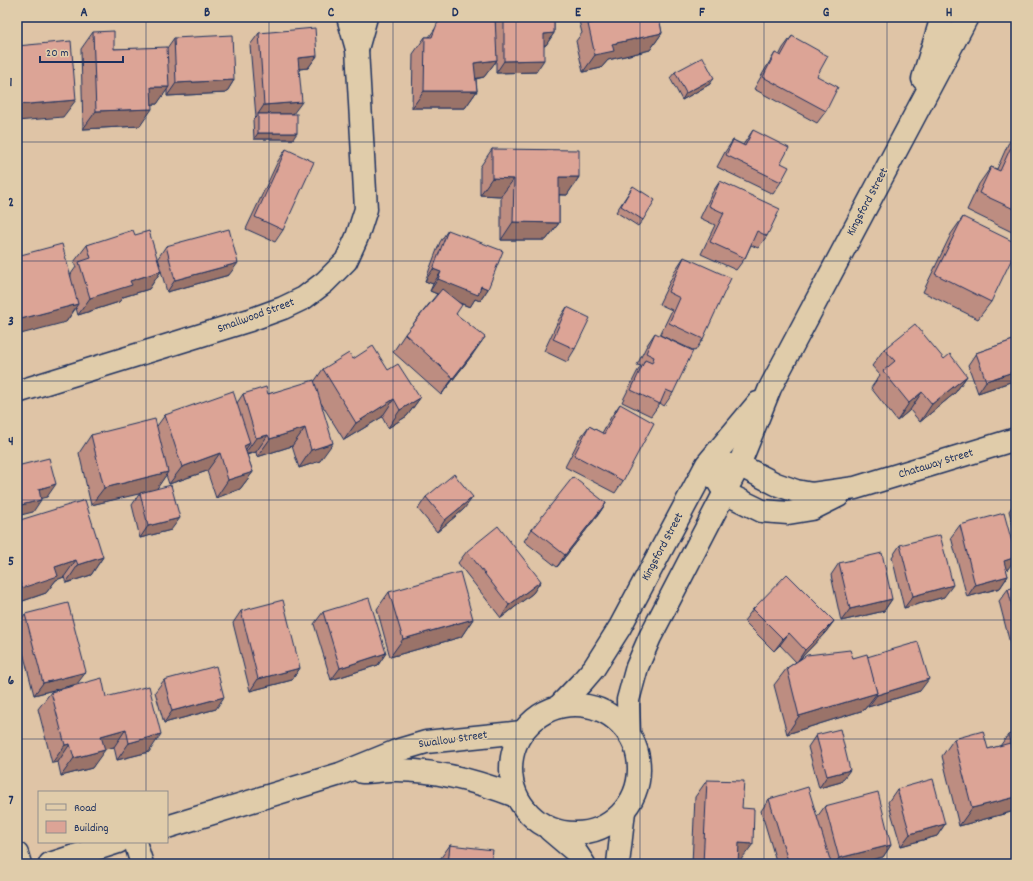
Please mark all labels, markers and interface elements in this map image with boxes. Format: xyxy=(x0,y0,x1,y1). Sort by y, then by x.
text: A xyxy=(80,4,88,23)
text: B xyxy=(204,4,210,23)
text: C xyxy=(328,4,335,23)
text: D xyxy=(452,4,459,23)
text: E xyxy=(575,4,582,23)
text: F xyxy=(699,4,705,23)
text: G xyxy=(823,4,830,23)
text: H xyxy=(946,4,953,23)
scale bar xyxy=(40,38,123,64)
text: 20 m xyxy=(46,45,69,62)
text: 1 xyxy=(10,74,13,93)
street label: Kingsford Street xyxy=(843,164,893,239)
text: 2 xyxy=(8,194,14,213)
street label: Smallwood Street xyxy=(215,294,297,338)
text: 3 xyxy=(8,313,14,332)
text: 4 xyxy=(8,433,14,452)
street label: Chataway Street xyxy=(897,444,976,483)
street label: Kingsford Street xyxy=(638,509,688,584)
text: 5 xyxy=(8,553,14,572)
text: 6 xyxy=(8,672,15,691)
street label: Swallow Street xyxy=(417,727,489,753)
legend xyxy=(38,791,168,843)
text: 7 xyxy=(9,792,14,811)
text: Road xyxy=(74,800,96,817)
text: Building xyxy=(74,820,109,837)

